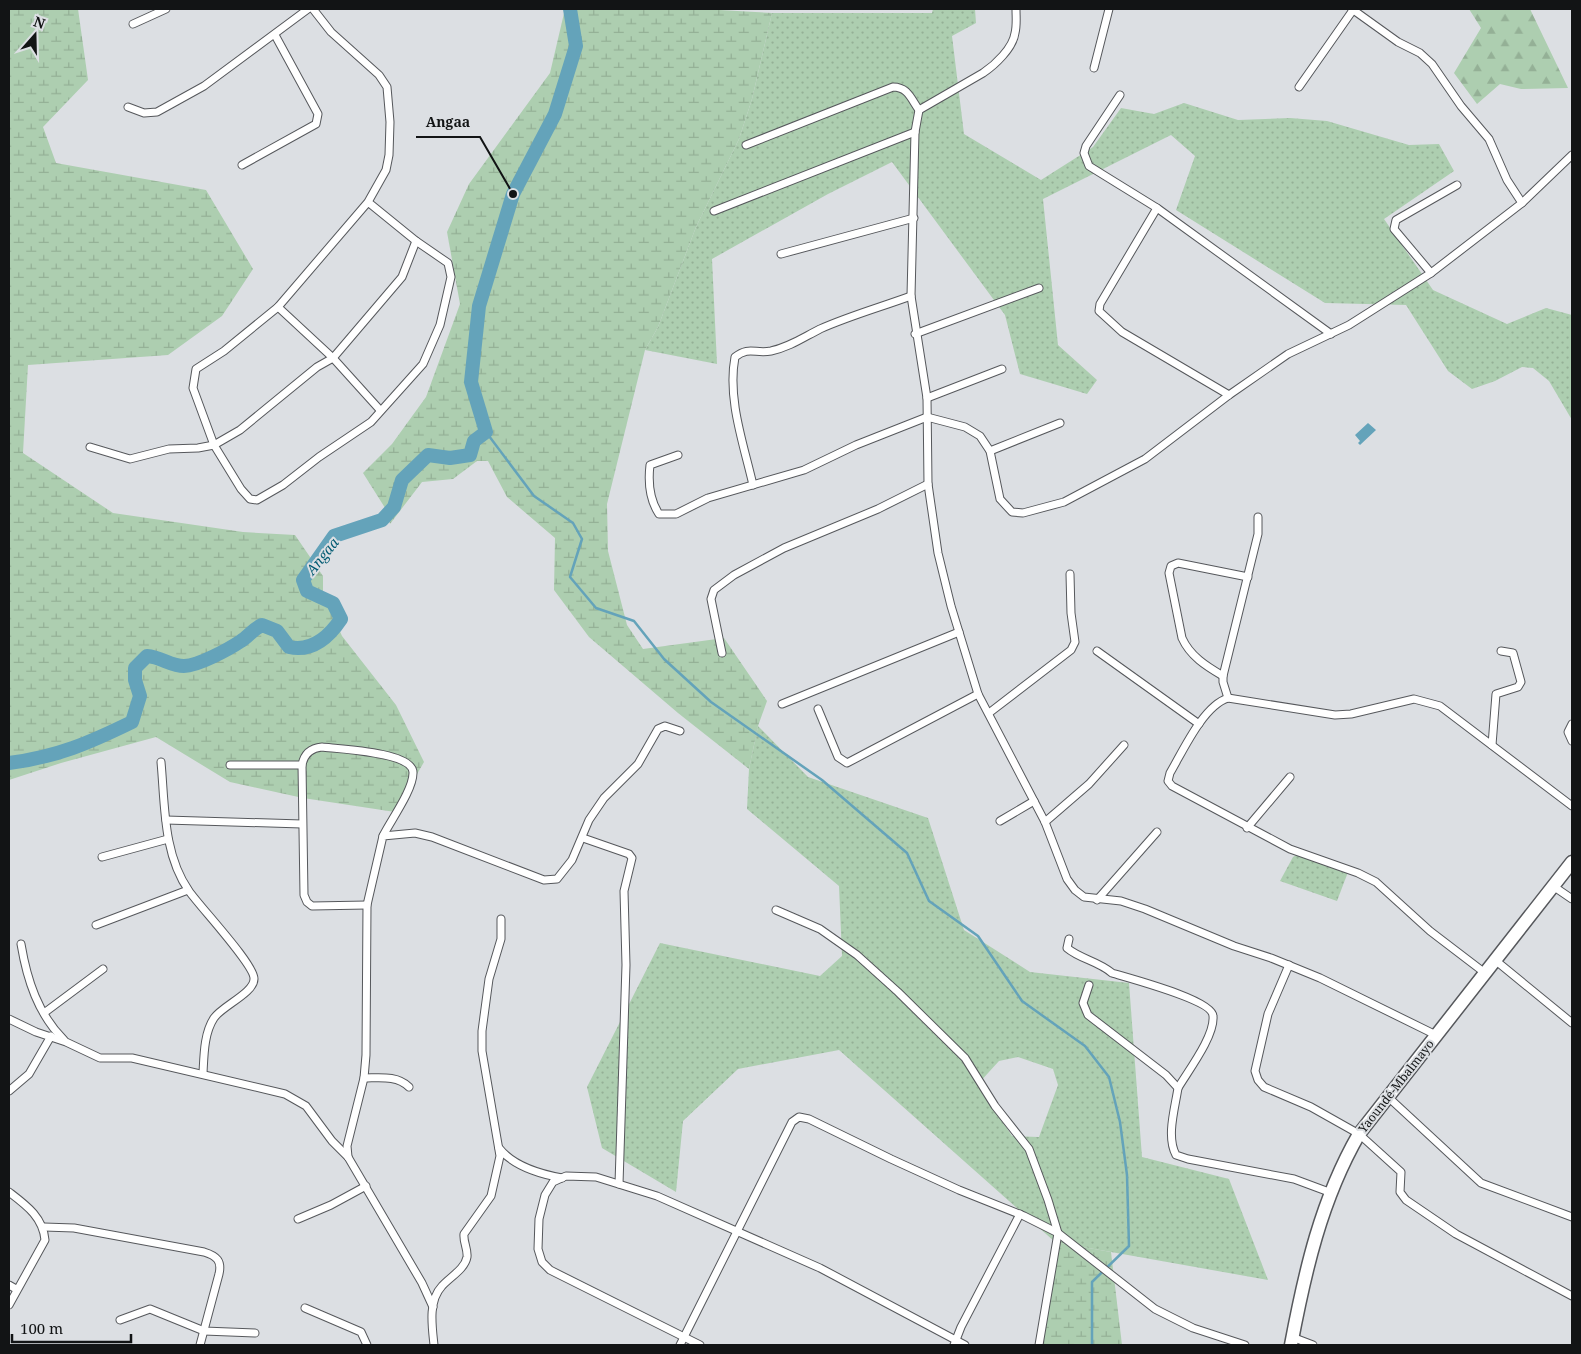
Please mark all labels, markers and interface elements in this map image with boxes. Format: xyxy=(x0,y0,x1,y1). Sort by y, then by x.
north arrow xyxy=(10,10,60,60)
text: N xyxy=(31,11,48,33)
callout: Angaa xyxy=(416,108,480,137)
text: Angaa xyxy=(426,112,470,131)
water label: Angaa xyxy=(301,533,343,579)
street label: Yaoundé-Mbalmayo xyxy=(1354,1036,1438,1137)
scale bar xyxy=(12,1312,131,1344)
text: 100 m xyxy=(20,1318,63,1338)

